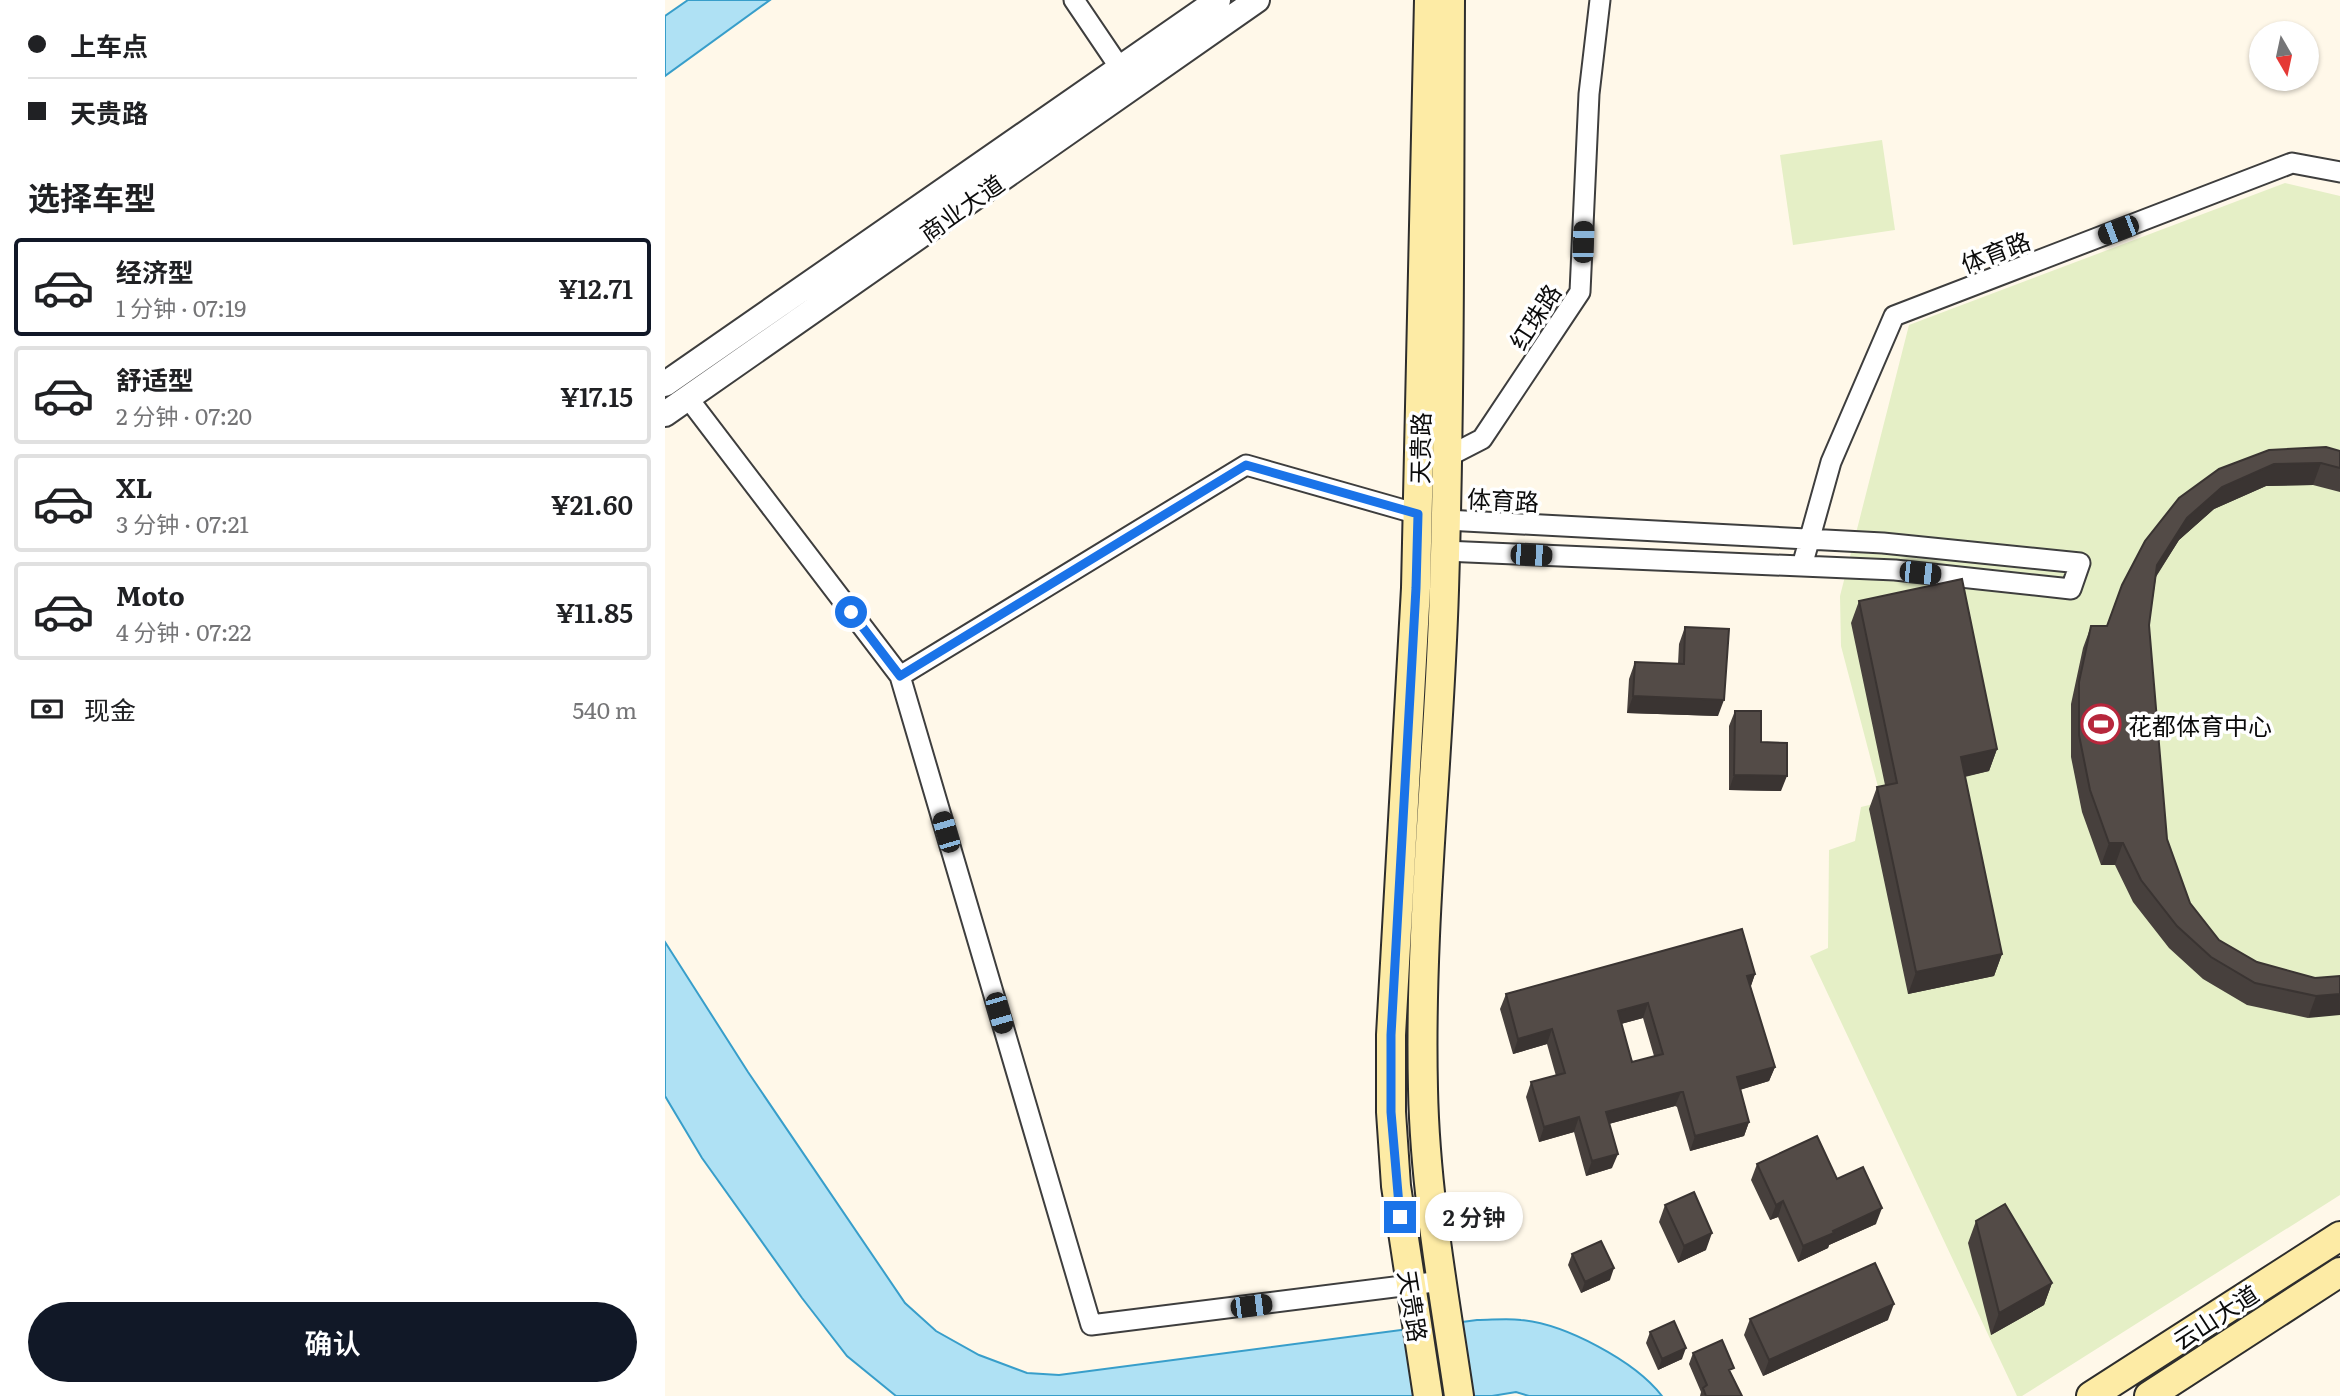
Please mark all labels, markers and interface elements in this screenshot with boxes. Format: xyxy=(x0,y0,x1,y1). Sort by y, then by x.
north arrow xyxy=(2249,21,2319,91)
map controls xyxy=(2249,21,2319,91)
text: 上车点 xyxy=(70,25,148,64)
text: 天贵路 xyxy=(70,92,148,131)
street label: 商业大道 xyxy=(912,165,1010,249)
text: 选择车型 xyxy=(28,172,156,220)
car xyxy=(2095,213,2142,247)
car xyxy=(1572,221,1595,263)
street label: 体育路 xyxy=(1955,222,2035,280)
text: 经济型 xyxy=(116,251,194,290)
icon: car xyxy=(32,256,95,319)
text: ¥12.71 xyxy=(558,268,633,307)
street label: 红珠路 xyxy=(1500,276,1568,356)
text: 1 分钟 · 07:19 xyxy=(116,290,246,324)
text: 舒适型 xyxy=(116,359,194,398)
icon: car xyxy=(32,364,95,427)
text: ¥17.15 xyxy=(560,376,633,415)
text: 2 分钟 · 07:20 xyxy=(116,398,252,432)
street label: 天贵路 xyxy=(1401,412,1437,484)
text: XL xyxy=(116,467,153,506)
icon: car xyxy=(32,472,95,535)
street label: 体育路 xyxy=(1466,480,1540,518)
text: ¥21.60 xyxy=(551,484,633,523)
text: 3 分钟 · 07:21 xyxy=(116,506,249,540)
car xyxy=(1510,543,1553,567)
car xyxy=(1899,560,1942,586)
text: Moto xyxy=(116,575,185,614)
icon: car xyxy=(32,580,95,643)
text: ¥11.85 xyxy=(555,592,633,631)
route start xyxy=(835,596,867,628)
text: 4 分钟 · 07:22 xyxy=(116,614,251,648)
text: 现金 xyxy=(84,689,136,728)
icon: cash xyxy=(28,690,66,728)
text: 540 m xyxy=(572,692,637,726)
sports icon: 花都体育中心 xyxy=(2080,703,2122,745)
place label: 花都体育中心 xyxy=(2128,707,2272,742)
car xyxy=(931,809,962,855)
car xyxy=(984,990,1015,1036)
callout: 2 分钟 xyxy=(1425,1192,1523,1242)
text: 2 分钟 xyxy=(1443,1199,1505,1233)
route end xyxy=(1384,1201,1416,1233)
street label: 天贵路 xyxy=(1391,1268,1437,1344)
street label: 云山大道 xyxy=(2165,1275,2265,1357)
car xyxy=(1229,1293,1274,1319)
button: 确认 xyxy=(28,1302,637,1382)

